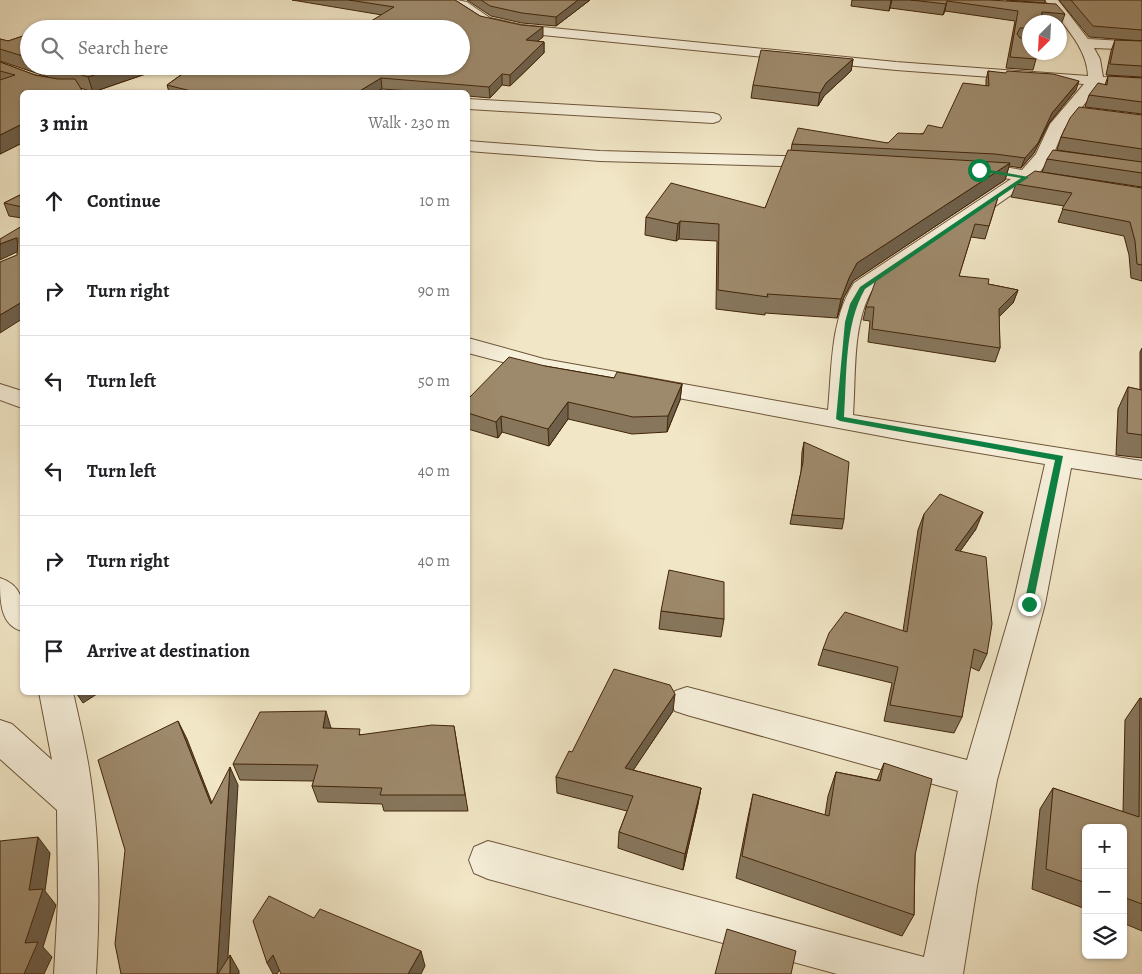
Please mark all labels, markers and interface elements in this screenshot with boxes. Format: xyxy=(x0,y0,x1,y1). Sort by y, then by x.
north arrow xyxy=(1022,15,1067,60)
search box xyxy=(20,20,470,75)
icon: search xyxy=(38,34,66,62)
text: Search here xyxy=(78,35,168,61)
text: 3 min xyxy=(40,109,88,137)
text: Walk · 230 m xyxy=(368,112,450,134)
route start xyxy=(968,159,991,182)
icon: ahead xyxy=(40,187,68,215)
text: Continue xyxy=(87,188,161,214)
text: 10 m xyxy=(420,190,450,212)
icon: right xyxy=(40,277,68,305)
text: Turn right xyxy=(87,278,169,304)
text: 90 m xyxy=(418,280,450,302)
icon: left xyxy=(40,367,68,395)
text: Turn left xyxy=(87,368,156,394)
text: 50 m xyxy=(418,370,450,392)
icon: left xyxy=(40,457,68,485)
text: Turn left xyxy=(87,458,156,484)
text: 40 m xyxy=(418,460,450,482)
icon: right xyxy=(40,547,68,575)
text: Turn right xyxy=(87,548,169,574)
text: 40 m xyxy=(418,550,450,572)
route end xyxy=(1018,593,1041,616)
icon: arrive xyxy=(40,637,68,665)
text: Arrive at destination xyxy=(87,638,250,664)
map controls xyxy=(1082,824,1127,959)
button: + xyxy=(1082,824,1127,869)
button: − xyxy=(1082,869,1127,914)
button: layers xyxy=(1082,914,1127,959)

